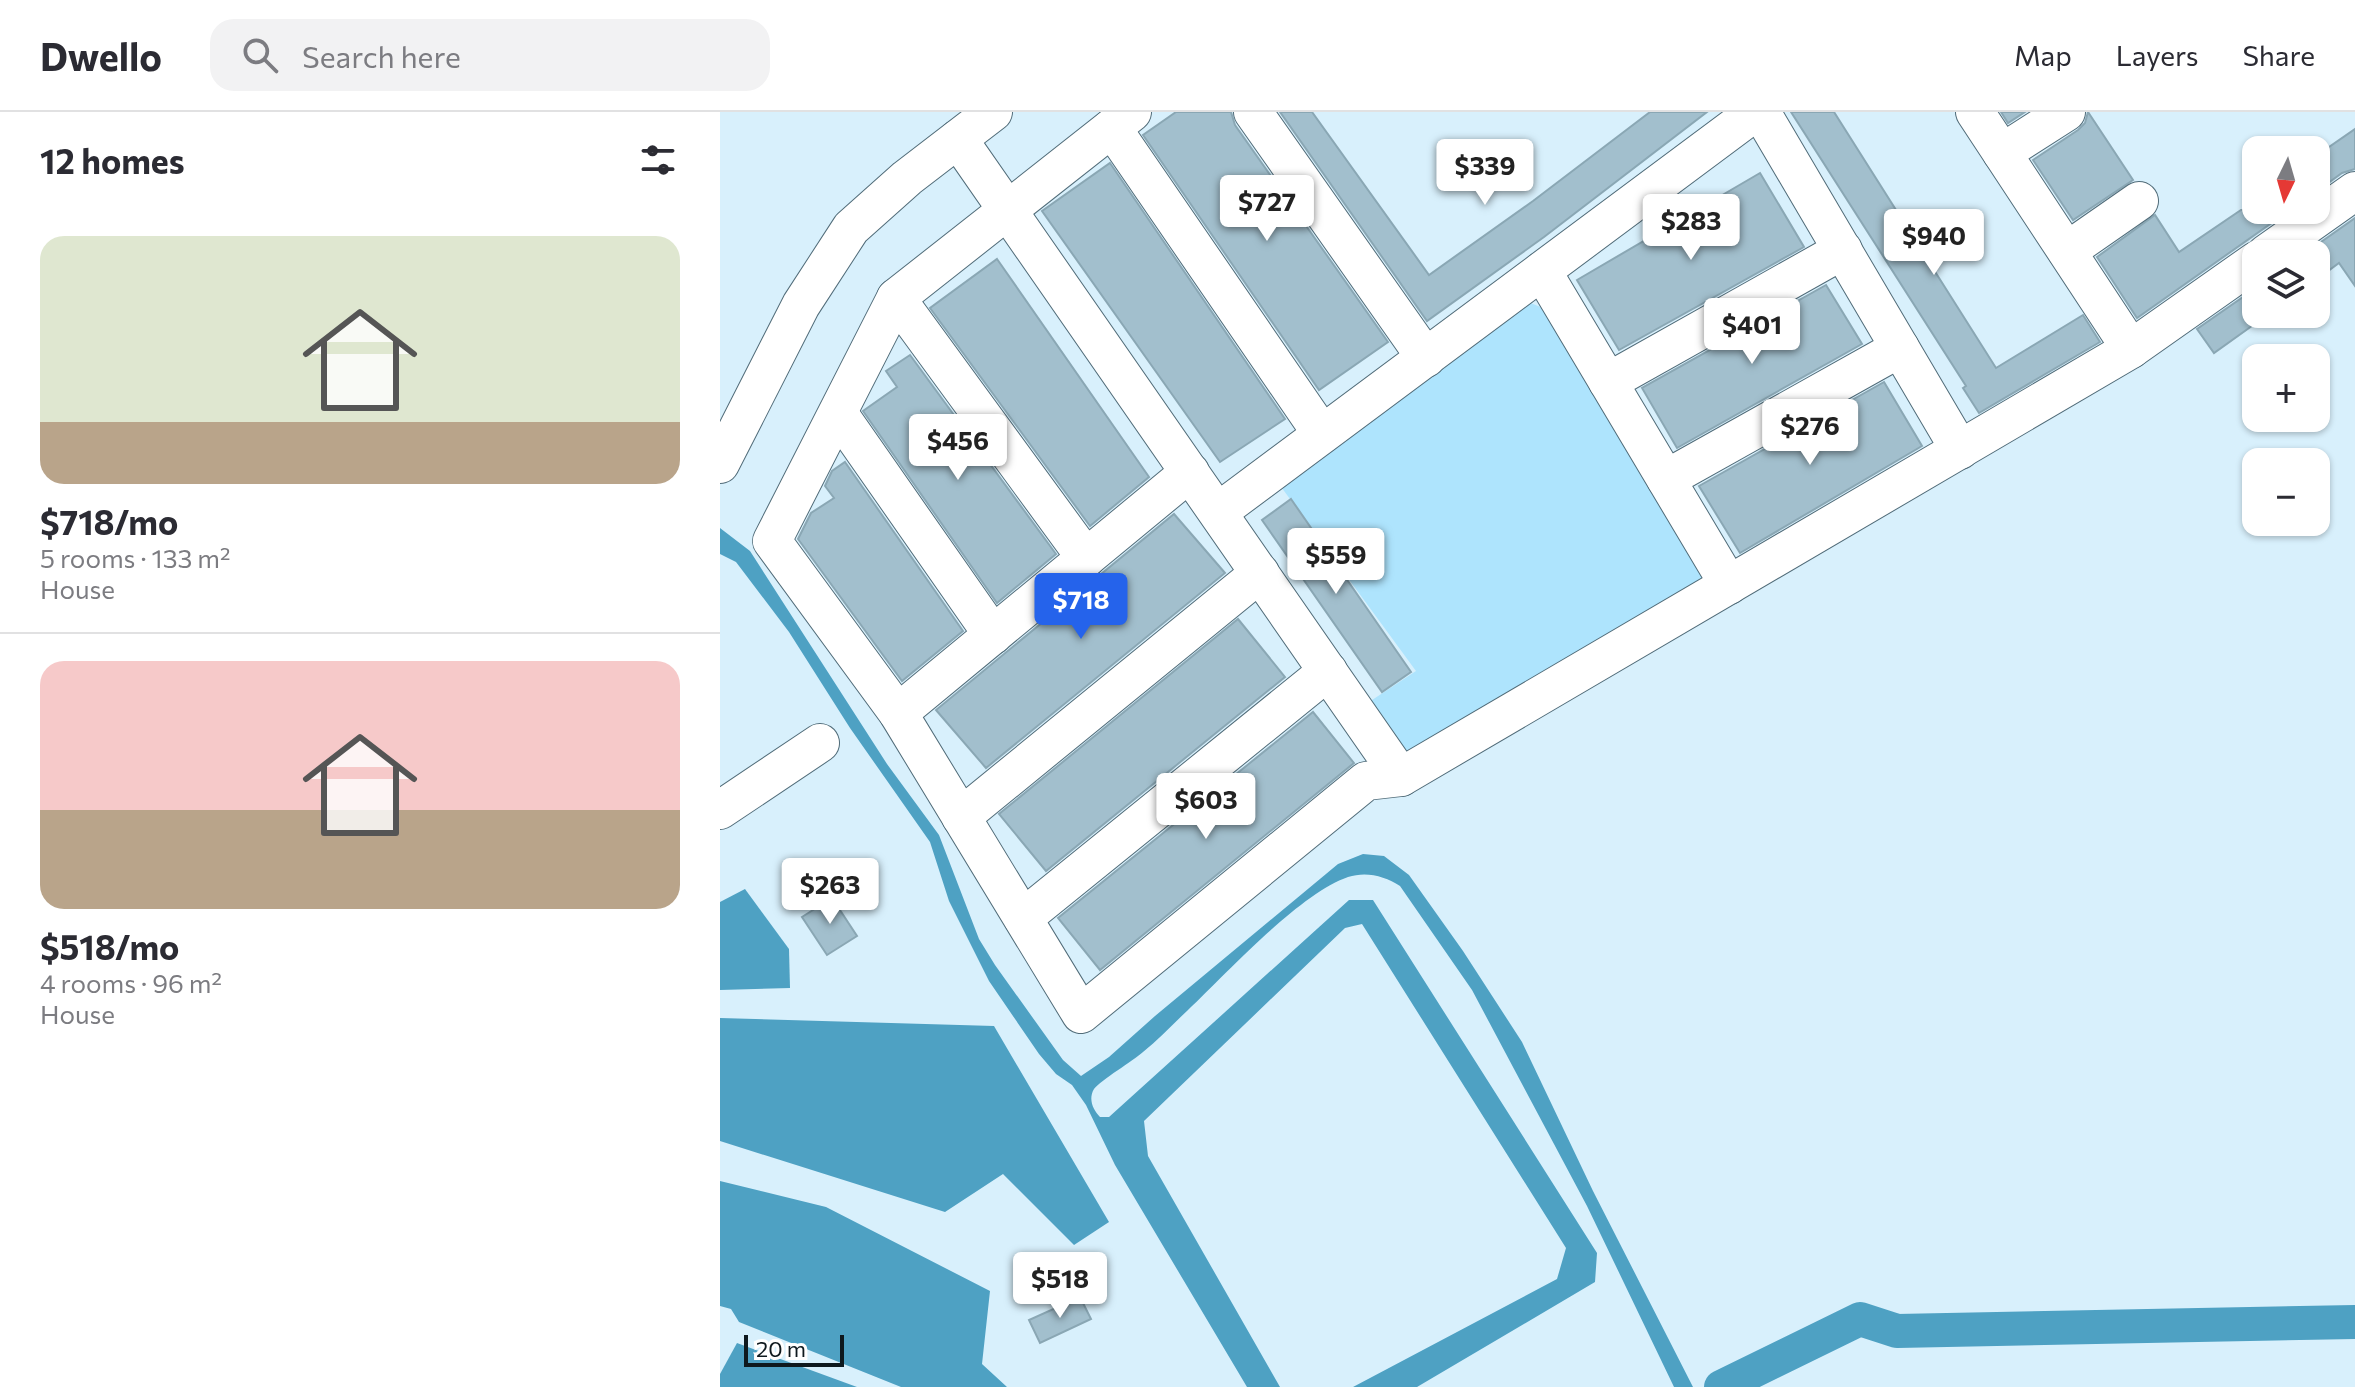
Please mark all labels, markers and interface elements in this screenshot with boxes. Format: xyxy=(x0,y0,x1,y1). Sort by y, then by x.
search box xyxy=(210,19,770,91)
text: Dwello xyxy=(40,32,162,79)
icon: search xyxy=(238,33,282,77)
text: Search here xyxy=(302,37,461,74)
text: Map xyxy=(2014,38,2072,72)
text: Layers xyxy=(2116,38,2198,72)
text: Share xyxy=(2242,38,2315,72)
north arrow xyxy=(2242,136,2330,224)
map controls xyxy=(2242,136,2330,536)
icon: filters xyxy=(636,138,680,182)
text: 12 homes xyxy=(40,139,185,181)
pin: $339 xyxy=(1438,139,1532,207)
text: $339 xyxy=(1454,149,1516,180)
pin: $727 xyxy=(1220,175,1314,243)
text: $727 xyxy=(1238,185,1296,216)
pin: $283 xyxy=(1644,194,1738,262)
text: $283 xyxy=(1661,204,1721,235)
pin: $940 xyxy=(1887,209,1981,277)
text: $940 xyxy=(1902,219,1966,250)
button: layers xyxy=(2242,240,2330,328)
icon: home xyxy=(288,288,432,432)
pin: $401 xyxy=(1705,298,1799,366)
text: $401 xyxy=(1722,308,1782,339)
button: + xyxy=(2242,344,2330,432)
pin: $276 xyxy=(1763,399,1857,467)
text: $276 xyxy=(1780,409,1840,440)
pin: $456 xyxy=(911,414,1005,482)
text: $456 xyxy=(927,424,989,455)
button: − xyxy=(2242,448,2330,536)
text: $718/mo xyxy=(40,500,178,542)
pin: $559 xyxy=(1289,528,1383,596)
text: $559 xyxy=(1305,538,1367,569)
text: 5 rooms · 133 m² xyxy=(40,542,230,573)
text: House xyxy=(40,573,115,604)
pin: $718 xyxy=(1034,573,1128,641)
text: $718 xyxy=(1052,583,1110,614)
icon: home xyxy=(288,713,432,857)
pin: $603 xyxy=(1159,773,1253,841)
text: $603 xyxy=(1174,783,1238,814)
pin: $263 xyxy=(783,858,877,926)
text: $263 xyxy=(800,868,860,899)
text: $518/mo xyxy=(40,925,179,967)
text: 4 rooms · 96 m² xyxy=(40,967,222,998)
text: House xyxy=(40,998,115,1029)
pin: $518 xyxy=(1013,1252,1107,1320)
text: $518 xyxy=(1031,1262,1089,1293)
scale bar xyxy=(744,1331,844,1367)
text: 20 m xyxy=(756,1335,806,1362)

